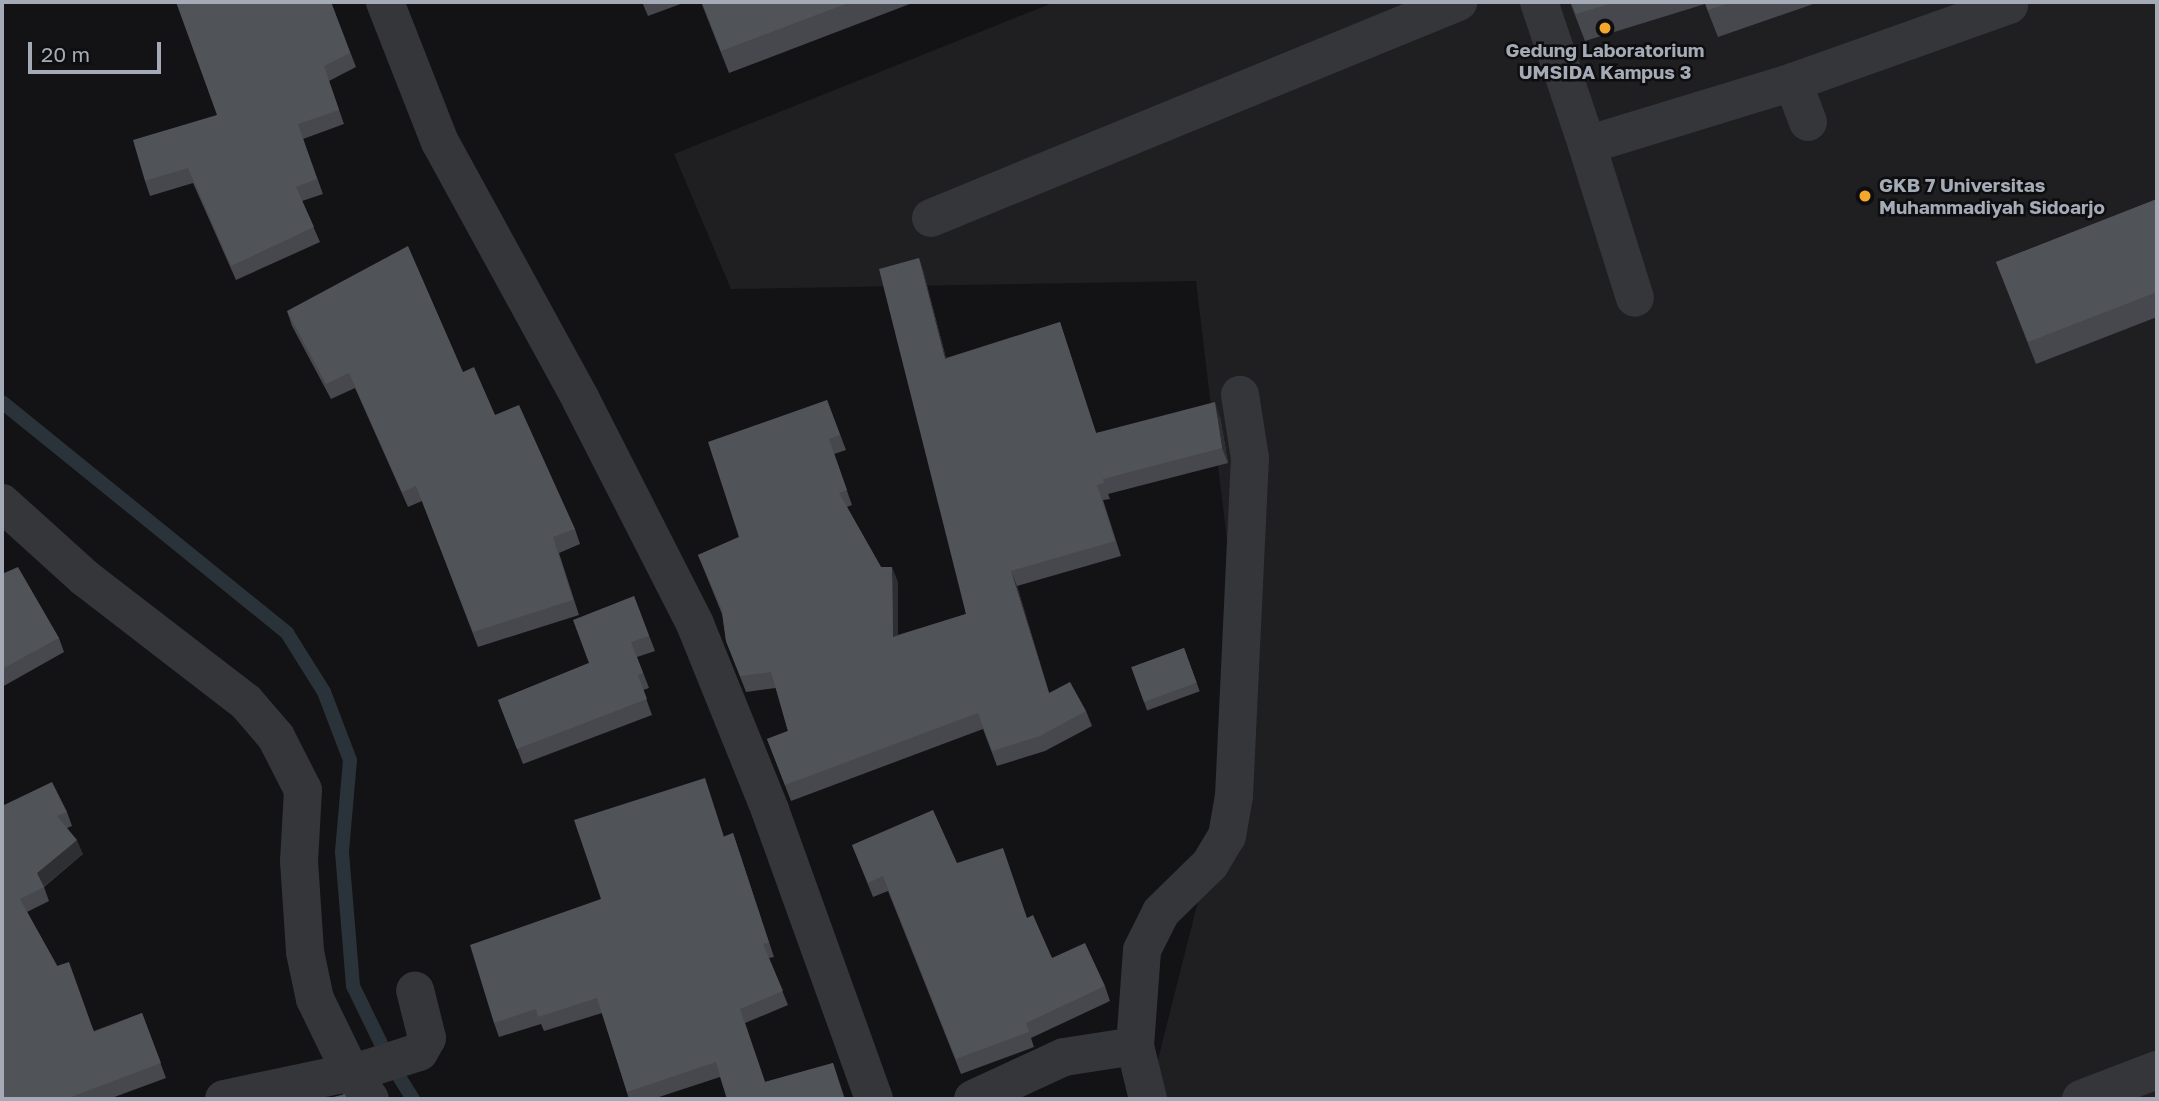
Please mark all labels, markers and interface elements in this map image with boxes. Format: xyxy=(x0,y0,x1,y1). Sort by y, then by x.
marker: Gedung Laboratorium UMSIDA Kampus 3 xyxy=(1597,20,1613,36)
scale bar xyxy=(32,28,164,72)
place label: Gedung Laboratorium UMSIDA Kampus 3 xyxy=(1506,39,1704,83)
text: 20 m xyxy=(41,41,90,67)
place label: GKB 7 Universitas Muhammadiyah Sidoarjo xyxy=(1879,174,2105,218)
marker: GKB 7 Universitas Muhammadiyah Sidoarjo xyxy=(1857,188,1873,204)

